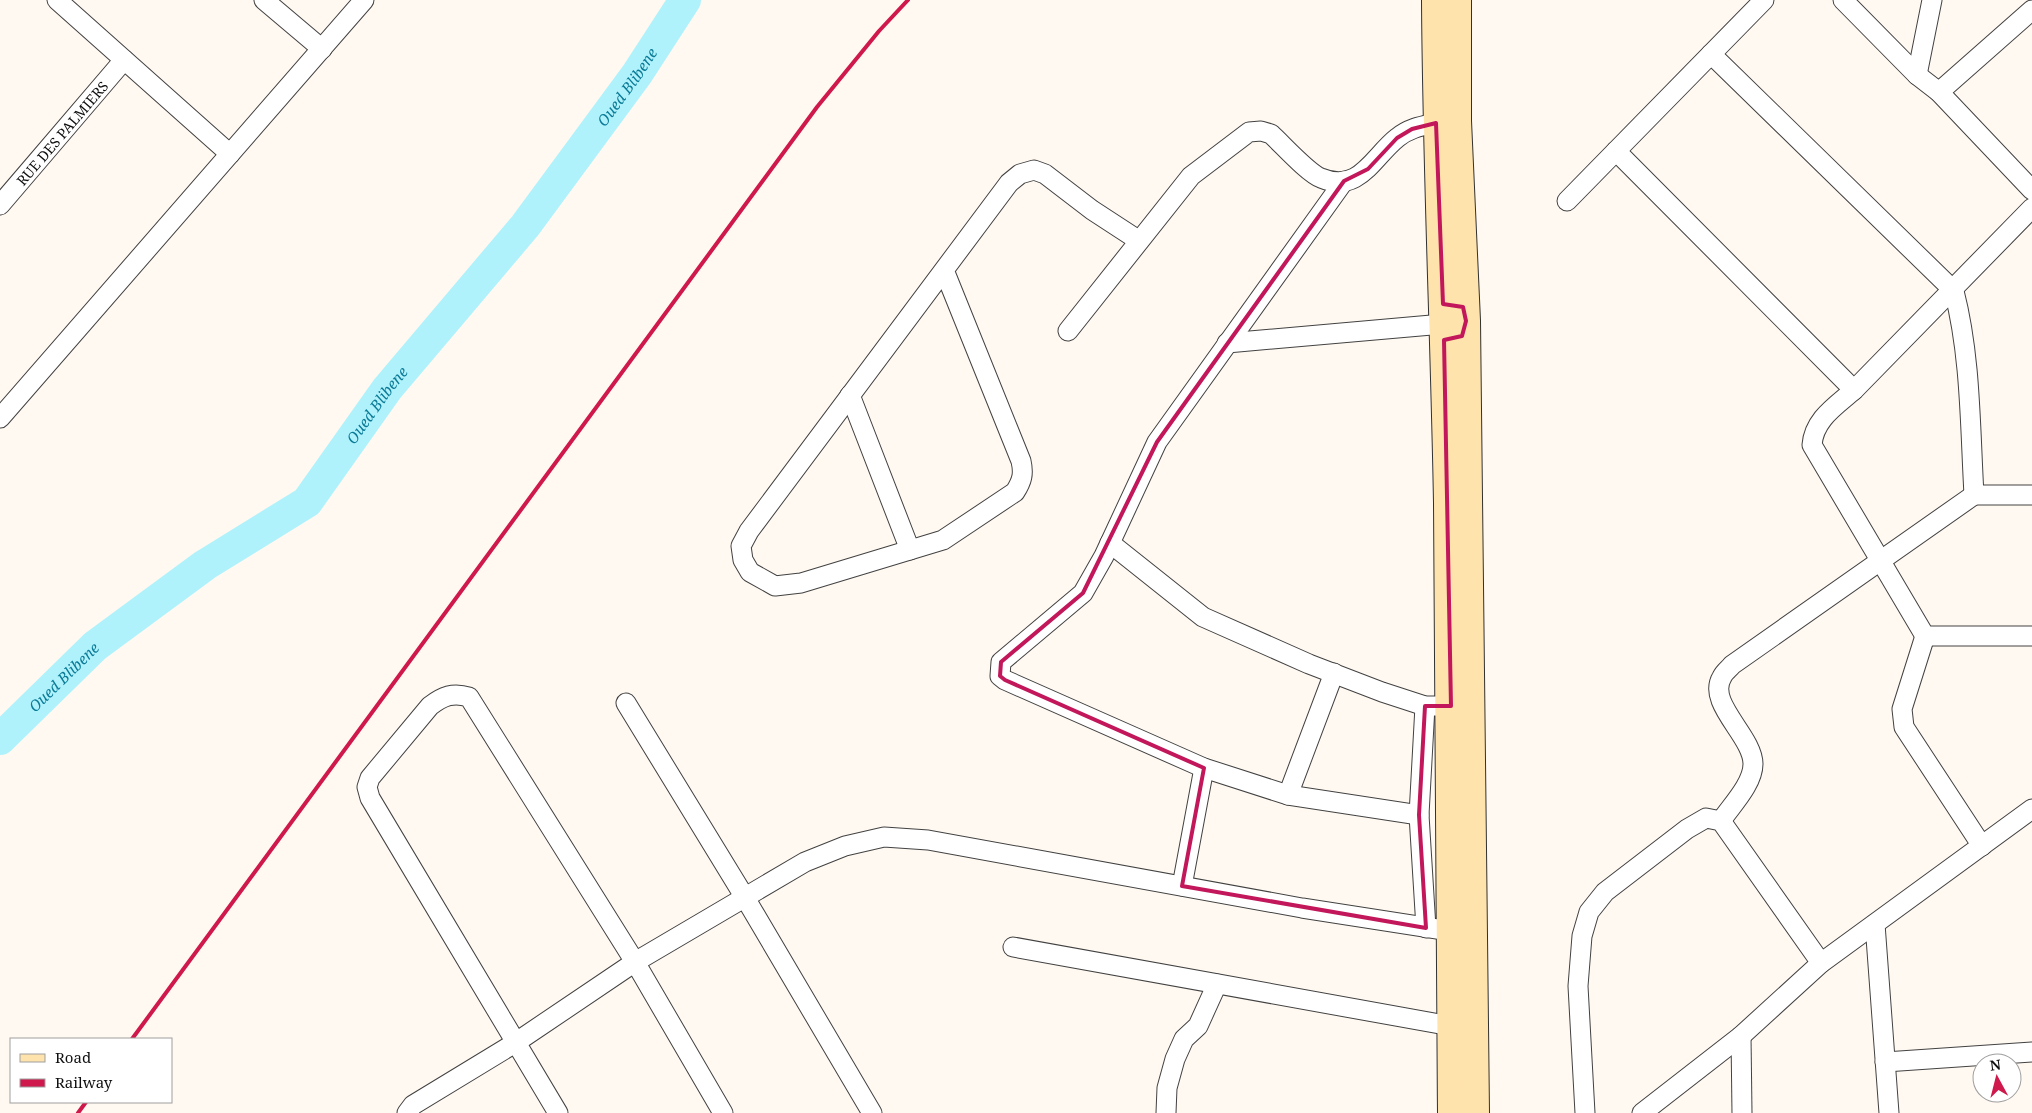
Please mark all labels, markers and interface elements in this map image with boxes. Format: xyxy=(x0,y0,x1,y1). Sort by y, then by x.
water label: Oued Blibene xyxy=(592,43,662,130)
street label: RUE DES PALMIERS xyxy=(12,77,112,189)
water label: Oued Blibene xyxy=(342,362,412,447)
water label: Oued Blibene xyxy=(24,637,104,716)
legend xyxy=(10,1038,172,1103)
text: Road xyxy=(55,1047,91,1067)
north arrow xyxy=(1972,1053,2022,1103)
text: N xyxy=(1989,1054,2002,1075)
text: Railway xyxy=(55,1072,113,1092)

